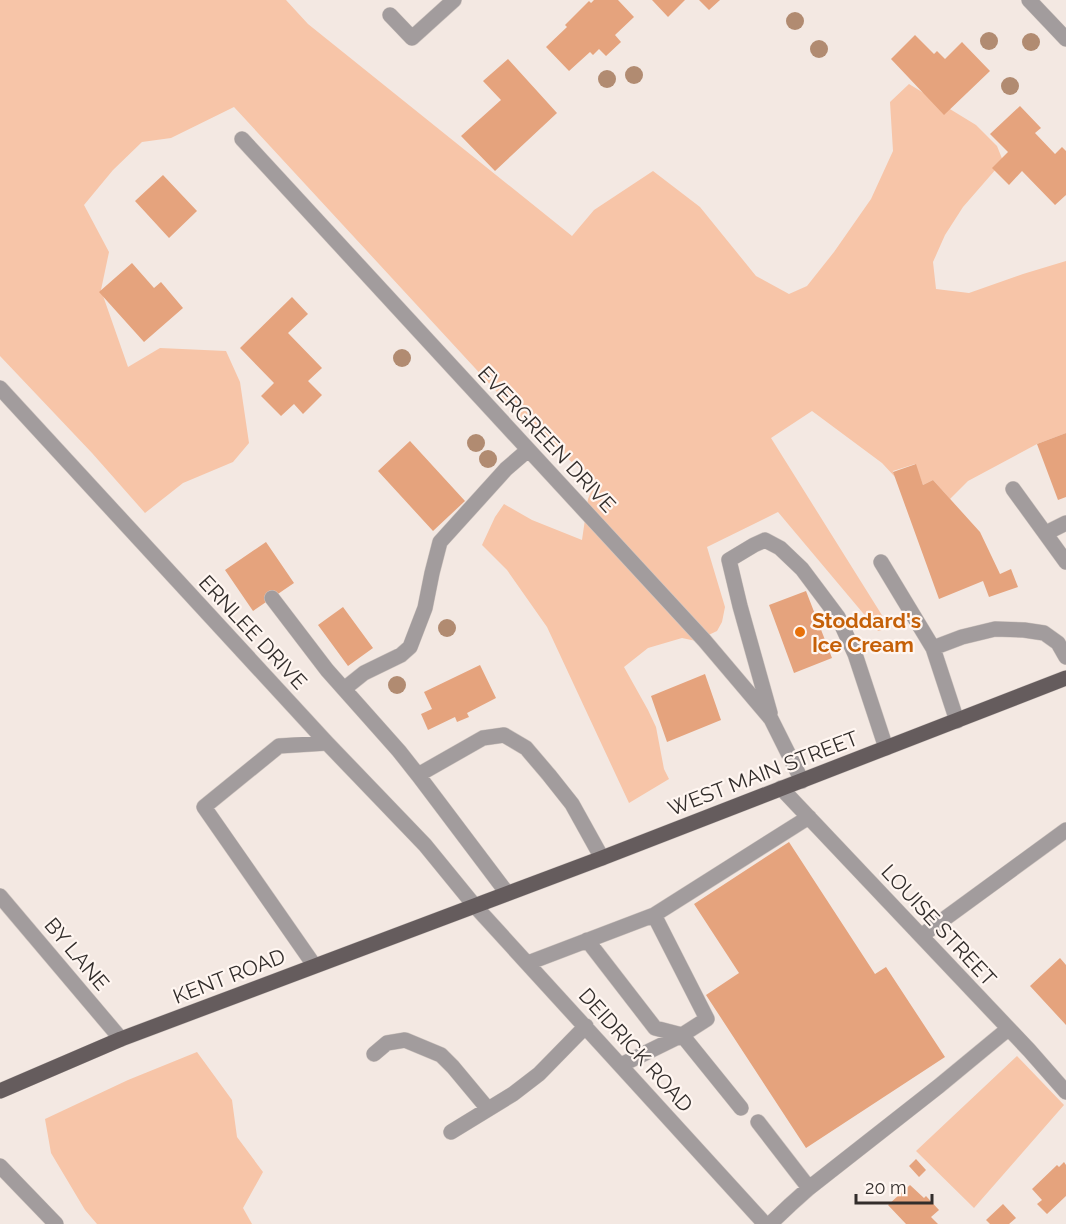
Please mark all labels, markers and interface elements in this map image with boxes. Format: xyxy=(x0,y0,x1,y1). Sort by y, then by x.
street label: EVERGREEN DRIVE xyxy=(473,361,621,517)
street label: ERNLEE DRIVE xyxy=(194,570,312,694)
place label: Stoddard's Ice Cream xyxy=(812,608,921,657)
marker: Stoddard's Ice Cream xyxy=(793,625,807,639)
street label: WEST MAIN STREET xyxy=(664,725,862,821)
street label: LOUISE STREET xyxy=(876,859,1002,991)
street label: BY LANE xyxy=(39,913,115,995)
street label: KENT ROAD xyxy=(169,943,289,1009)
street label: DEIDRICK ROAD xyxy=(574,983,698,1117)
scale bar xyxy=(856,1167,932,1205)
text: 20 m xyxy=(865,1177,907,1198)

